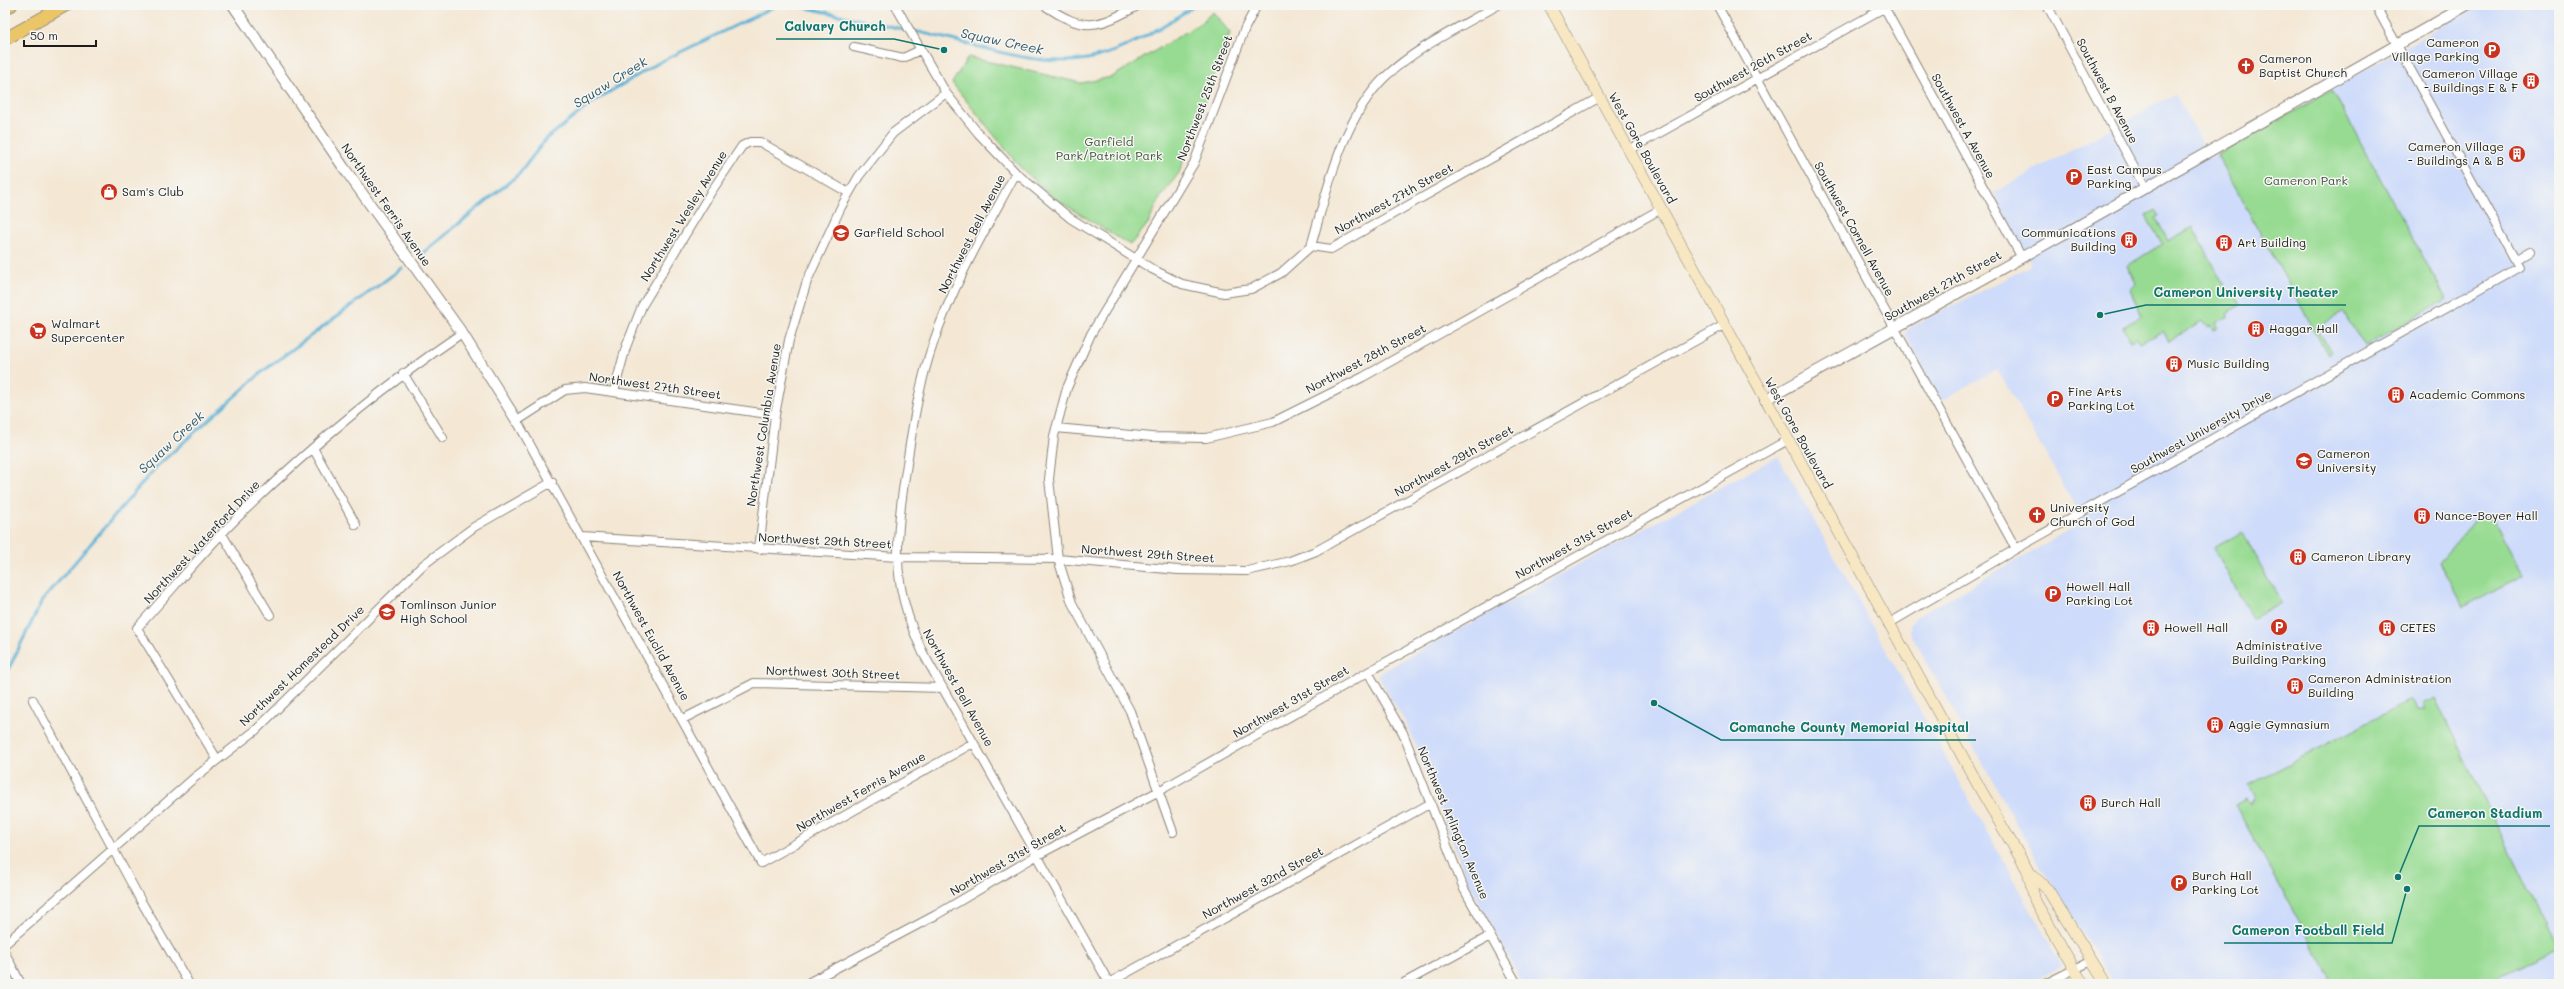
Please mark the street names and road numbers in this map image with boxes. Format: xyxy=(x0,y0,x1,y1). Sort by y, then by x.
street label: Southwest 26th Street xyxy=(1691,27,1814,105)
street label: Northwest 25th Street xyxy=(1173,32,1235,163)
street label: Southwest B Avenue xyxy=(2073,35,2142,146)
street label: Southwest A Avenue xyxy=(1928,70,1999,181)
street label: West Gore Boulevard xyxy=(1606,89,1680,207)
street label: Northwest Ferris Avenue xyxy=(338,140,435,269)
street label: Northwest Wesley Avenue xyxy=(636,147,730,284)
street label: Southwest Cornell Avenue xyxy=(1811,158,1899,299)
street label: Northwest 27th Street xyxy=(1331,159,1456,237)
street label: Northwest Bell Avenue xyxy=(934,171,1008,296)
street label: Southwest 27th Street xyxy=(1881,246,2004,324)
street label: Northwest 28th Street xyxy=(1303,320,1428,397)
street label: Northwest Columbia Avenue xyxy=(742,342,784,507)
street label: Northwest 27th Street xyxy=(588,368,722,402)
street label: West Gore Boulevard xyxy=(1762,374,1836,492)
street label: Southwest University Drive xyxy=(2127,386,2274,477)
street label: Northwest 29th Street xyxy=(1391,421,1516,500)
street label: Northwest Waterford Drive xyxy=(140,476,263,607)
street label: Northwest 31st Street xyxy=(1512,504,1635,582)
street label: Northwest 29th Street xyxy=(758,529,892,551)
street label: Northwest 29th Street xyxy=(1081,540,1215,566)
street label: Northwest Euclid Avenue xyxy=(610,568,694,703)
street label: Northwest Homestead Drive xyxy=(235,601,367,729)
street label: Northwest Bell Avenue xyxy=(920,626,998,749)
street label: Northwest 31st Street xyxy=(1230,661,1351,741)
street label: Northwest 30th Street xyxy=(766,662,900,682)
street label: Northwest Arlington Avenue xyxy=(1414,744,1493,902)
street label: Northwest Ferris Avenue xyxy=(793,748,928,835)
street label: Northwest 31st Street xyxy=(947,819,1068,899)
street label: Northwest 32nd Street xyxy=(1199,842,1326,922)

